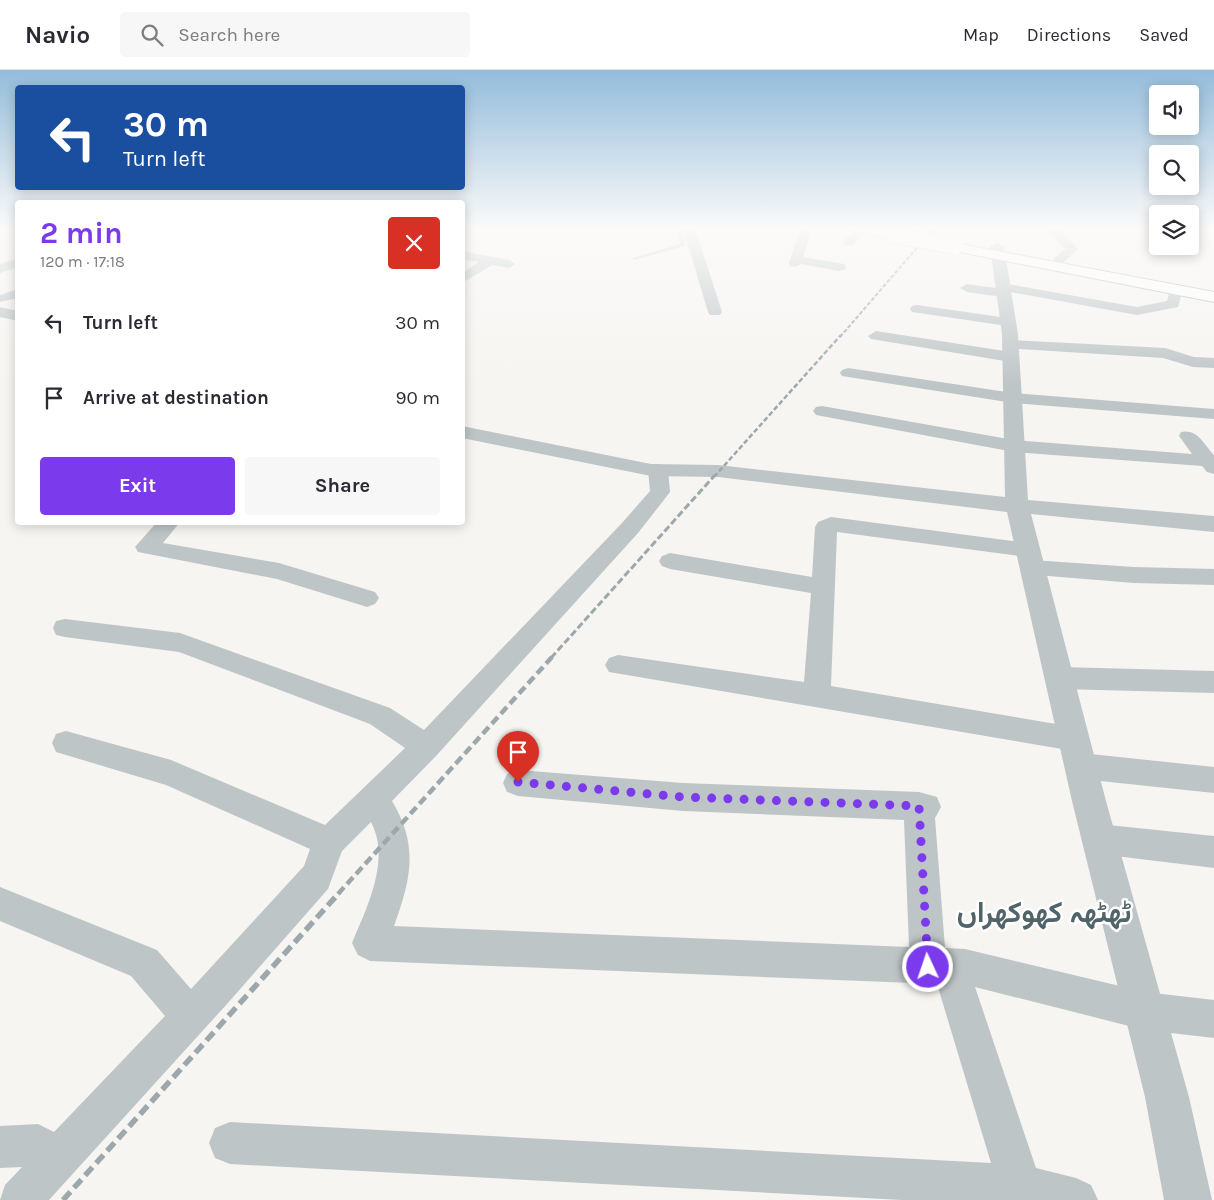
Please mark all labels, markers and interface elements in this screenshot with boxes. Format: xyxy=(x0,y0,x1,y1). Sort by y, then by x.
search box xyxy=(120,12,470,57)
text: Navio xyxy=(25,21,90,49)
icon: search xyxy=(138,21,166,49)
text: Search here xyxy=(178,24,280,46)
text: Map xyxy=(963,24,999,46)
text: Directions xyxy=(1027,24,1111,46)
text: Saved xyxy=(1139,24,1189,46)
map controls xyxy=(1149,85,1199,255)
button: sound xyxy=(1149,85,1199,135)
text: 30 m xyxy=(123,104,209,145)
icon: left xyxy=(40,105,105,170)
button: search xyxy=(1149,145,1199,195)
text: Turn left xyxy=(123,146,206,172)
button: layers xyxy=(1149,205,1199,255)
text: 2 min xyxy=(40,215,123,251)
button: close xyxy=(388,217,440,269)
text: 120 m · 17:18 xyxy=(40,252,125,271)
icon: left xyxy=(40,309,68,337)
text: Turn left xyxy=(83,312,158,334)
text: 30 m xyxy=(395,312,440,334)
icon: arrive xyxy=(40,384,68,412)
text: Arrive at destination xyxy=(83,387,269,409)
text: 90 m xyxy=(395,387,440,409)
button: Exit xyxy=(40,457,235,515)
button: Share xyxy=(245,457,440,515)
pin xyxy=(497,731,539,782)
icon: arrive xyxy=(504,738,532,766)
district label: ٹھٹھہ کھوکھراں xyxy=(957,895,1131,930)
position arrow xyxy=(901,940,953,992)

